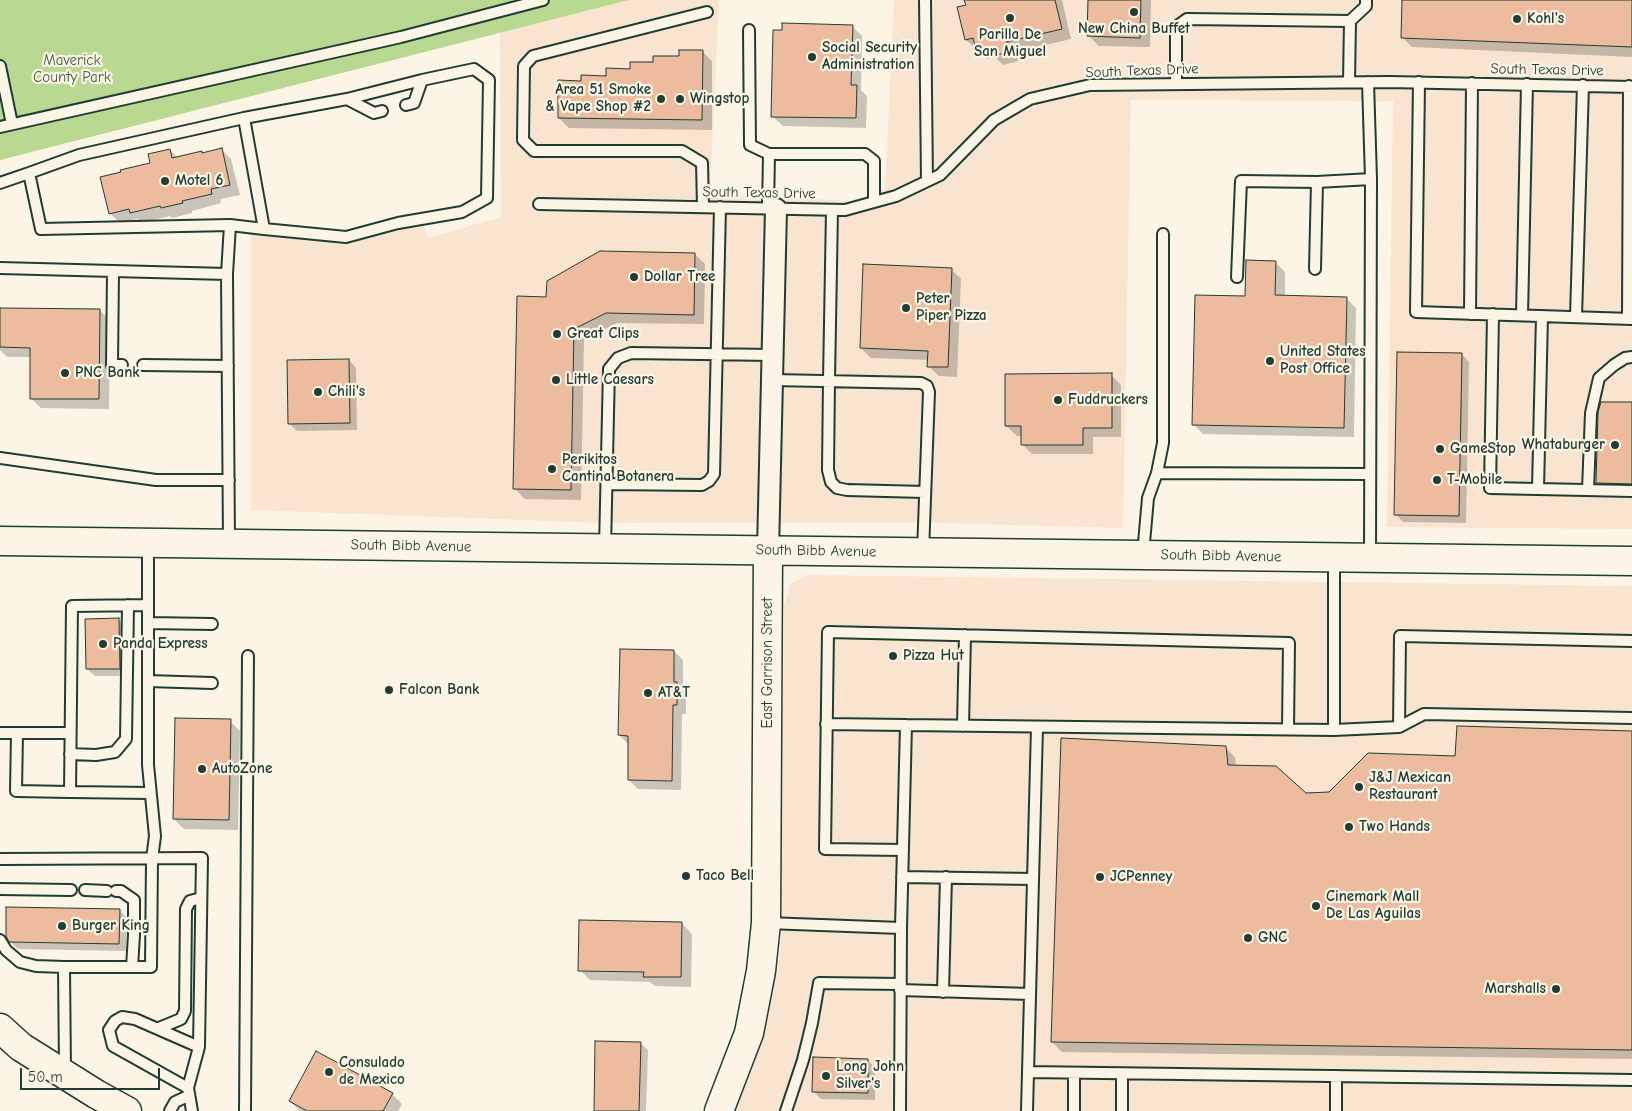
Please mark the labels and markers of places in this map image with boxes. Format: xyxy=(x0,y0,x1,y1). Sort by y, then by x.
marker: New China Buffet xyxy=(1128,6,1140,18)
place label: Kohl's xyxy=(1527,10,1564,28)
marker: Parilla De San Miguel xyxy=(1004,12,1016,24)
marker: Kohl's xyxy=(1511,13,1523,25)
place label: New China Buffet xyxy=(1078,20,1190,38)
place label: Parilla De San Miguel xyxy=(974,26,1046,61)
place label: Social Security Administration xyxy=(822,39,917,74)
marker: Social Security Administration xyxy=(806,51,818,63)
place label: Area 51 Smoke & Vape Shop #2 xyxy=(546,81,651,116)
place label: Wingstop xyxy=(690,90,749,108)
marker: Area 51 Smoke & Vape Shop #2 xyxy=(655,93,667,105)
marker: Wingstop xyxy=(674,93,686,105)
place label: Motel 6 xyxy=(175,172,223,190)
marker: Motel 6 xyxy=(159,175,171,187)
place label: Dollar Tree xyxy=(644,268,715,286)
marker: Dollar Tree xyxy=(628,271,640,283)
place label: Peter Piper Pizza xyxy=(916,290,987,325)
marker: Peter Piper Pizza xyxy=(900,302,912,314)
place label: Great Clips xyxy=(567,325,639,343)
marker: Great Clips xyxy=(551,328,563,340)
place label: United States Post Office xyxy=(1280,343,1366,378)
marker: United States Post Office xyxy=(1264,355,1276,367)
place label: PNC Bank xyxy=(75,364,140,382)
marker: PNC Bank xyxy=(59,367,71,379)
place label: Little Caesars xyxy=(566,371,654,389)
marker: Little Caesars xyxy=(550,374,562,386)
place label: Chili's xyxy=(328,383,365,401)
marker: Chili's xyxy=(312,386,324,398)
place label: Fuddruckers xyxy=(1068,391,1148,409)
marker: Fuddruckers xyxy=(1052,394,1064,406)
place label: Whataburger xyxy=(1522,436,1605,454)
marker: Whataburger xyxy=(1609,439,1621,451)
place label: GameStop xyxy=(1450,440,1516,458)
marker: GameStop xyxy=(1434,443,1446,455)
place label: Perikitos Cantina Botanera xyxy=(562,451,674,486)
marker: Perikitos Cantina Botanera xyxy=(546,463,558,475)
place label: T-Mobile xyxy=(1447,471,1502,489)
marker: T-Mobile xyxy=(1431,474,1443,486)
place label: Panda Express xyxy=(113,635,208,653)
marker: Panda Express xyxy=(97,638,109,650)
place label: Pizza Hut xyxy=(903,647,964,665)
marker: Pizza Hut xyxy=(887,650,899,662)
place label: Falcon Bank xyxy=(399,681,479,699)
marker: Falcon Bank xyxy=(383,684,395,696)
place label: AT&T xyxy=(658,684,690,702)
marker: AT&T xyxy=(642,687,654,699)
place label: AutoZone xyxy=(212,760,272,778)
marker: AutoZone xyxy=(196,763,208,775)
place label: J&J Mexican Restaurant xyxy=(1369,769,1451,804)
marker: J&J Mexican Restaurant xyxy=(1353,781,1365,793)
place label: Two Hands xyxy=(1359,818,1430,836)
marker: Two Hands xyxy=(1343,821,1355,833)
place label: Taco Bell xyxy=(696,867,754,885)
place label: JCPenney xyxy=(1110,868,1172,886)
marker: Taco Bell xyxy=(680,870,692,882)
marker: JCPenney xyxy=(1094,871,1106,883)
place label: Cinemark Mall De Las Aguilas xyxy=(1326,888,1421,923)
marker: Cinemark Mall De Las Aguilas xyxy=(1310,900,1322,912)
place label: Burger King xyxy=(72,917,150,935)
marker: Burger King xyxy=(56,920,68,932)
place label: GNC xyxy=(1258,929,1287,947)
marker: GNC xyxy=(1242,932,1254,944)
place label: Marshalls xyxy=(1485,980,1546,998)
marker: Marshalls xyxy=(1550,983,1562,995)
place label: Consulado de Mexico xyxy=(339,1054,405,1089)
place label: Long John Silver's xyxy=(836,1058,904,1093)
marker: Consulado de Mexico xyxy=(323,1066,335,1078)
marker: Long John Silver's xyxy=(820,1070,832,1082)

